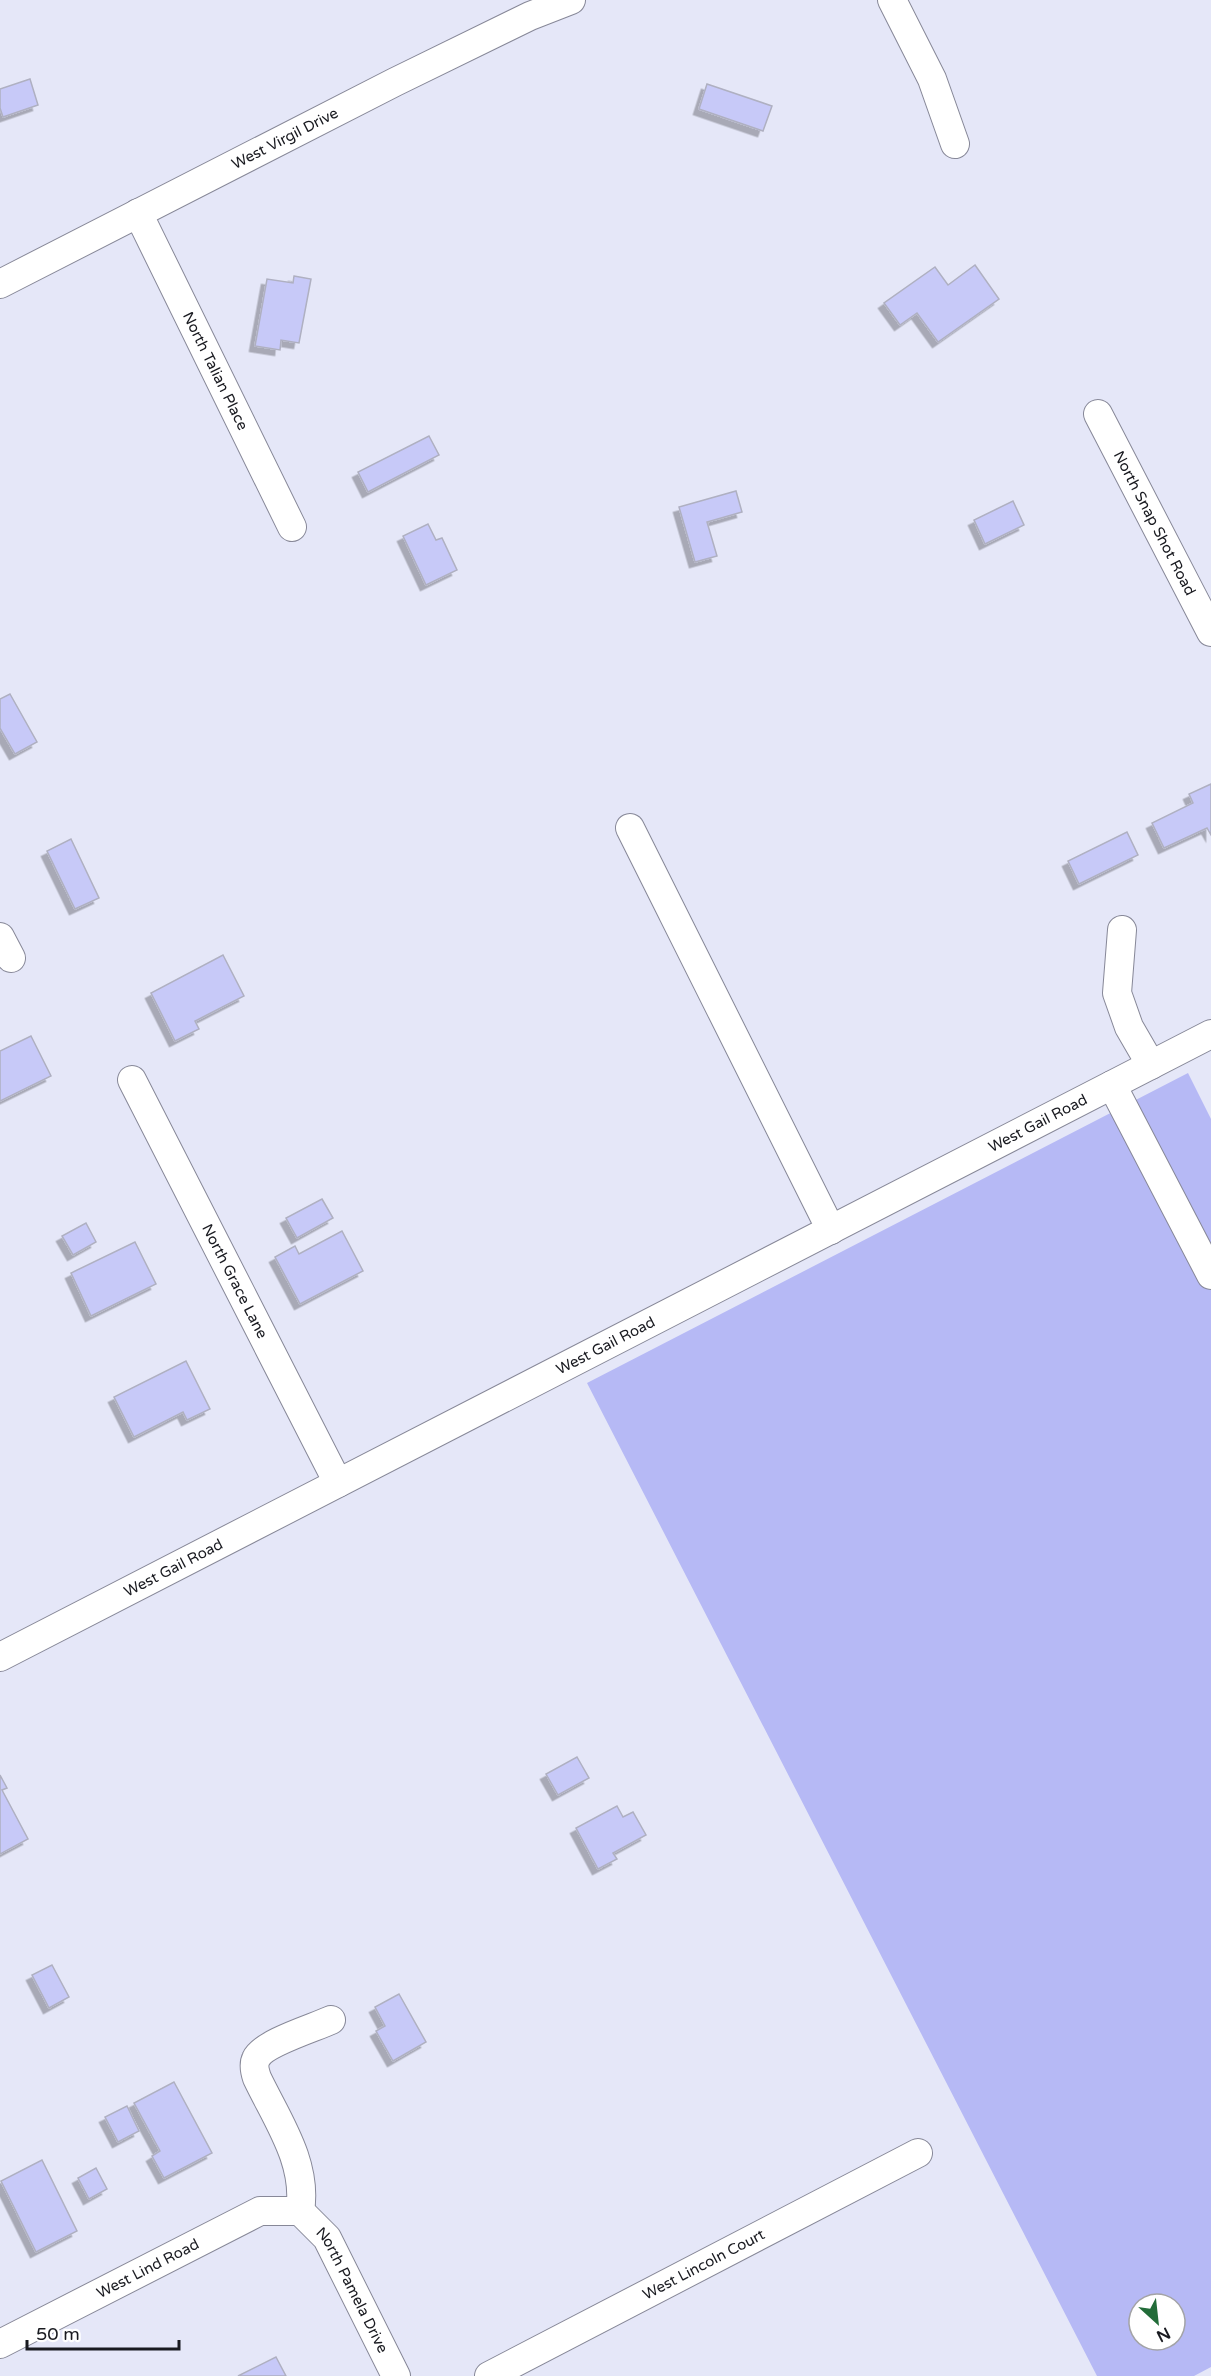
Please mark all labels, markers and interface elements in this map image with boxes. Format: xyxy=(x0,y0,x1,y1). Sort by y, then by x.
street label: West Virgil Drive xyxy=(229,104,341,173)
street label: North Talian Place xyxy=(179,309,252,433)
street label: North Snap Shot Road xyxy=(1110,448,1199,598)
street label: West Gail Road xyxy=(985,1090,1090,1156)
street label: North Grace Lane xyxy=(198,1221,272,1341)
street label: West Gail Road xyxy=(553,1313,658,1378)
street label: West Gail Road xyxy=(121,1535,226,1601)
street label: North Pamela Drive xyxy=(312,2223,392,2356)
street label: West Lincoln Court xyxy=(640,2225,768,2304)
street label: West Lind Road xyxy=(94,2235,202,2302)
north arrow xyxy=(1127,2292,1187,2352)
scale bar xyxy=(27,2313,178,2351)
text: 50 m xyxy=(36,2323,80,2345)
text: N xyxy=(1153,2323,1174,2346)

